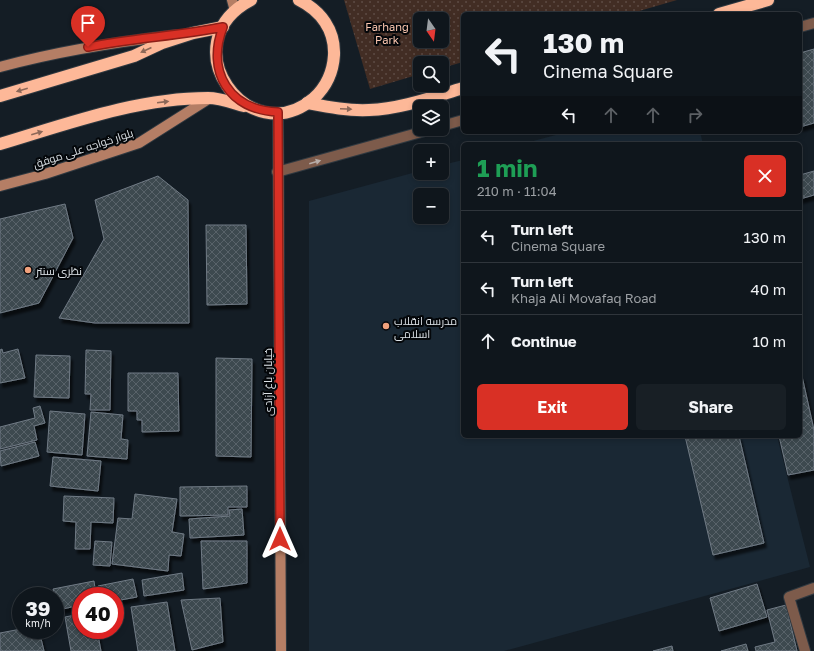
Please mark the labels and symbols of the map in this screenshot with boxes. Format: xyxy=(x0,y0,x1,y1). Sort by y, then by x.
pin xyxy=(71,6,105,47)
north arrow xyxy=(413,12,449,48)
park label: Farhang Park xyxy=(365,20,409,46)
one-way arrow xyxy=(140,47,151,53)
one-way arrow xyxy=(16,87,28,93)
one-way arrow xyxy=(157,99,169,105)
one-way arrow xyxy=(340,106,353,112)
street label: بلوار خواجه علی موفق xyxy=(31,126,135,171)
one-way arrow xyxy=(32,130,44,136)
one-way arrow xyxy=(309,159,321,165)
place label: نظری سنتر xyxy=(35,264,82,278)
marker: نظری سنتر xyxy=(23,265,33,275)
place label: مدرسه انقلاب اسلامی xyxy=(394,314,457,341)
marker: مدرسه انقلاب اسلامی xyxy=(381,321,391,331)
street label: خیابان باغ آزادی xyxy=(261,348,276,416)
position arrow xyxy=(259,518,301,560)
speed limit sign: 40 xyxy=(72,587,124,639)

